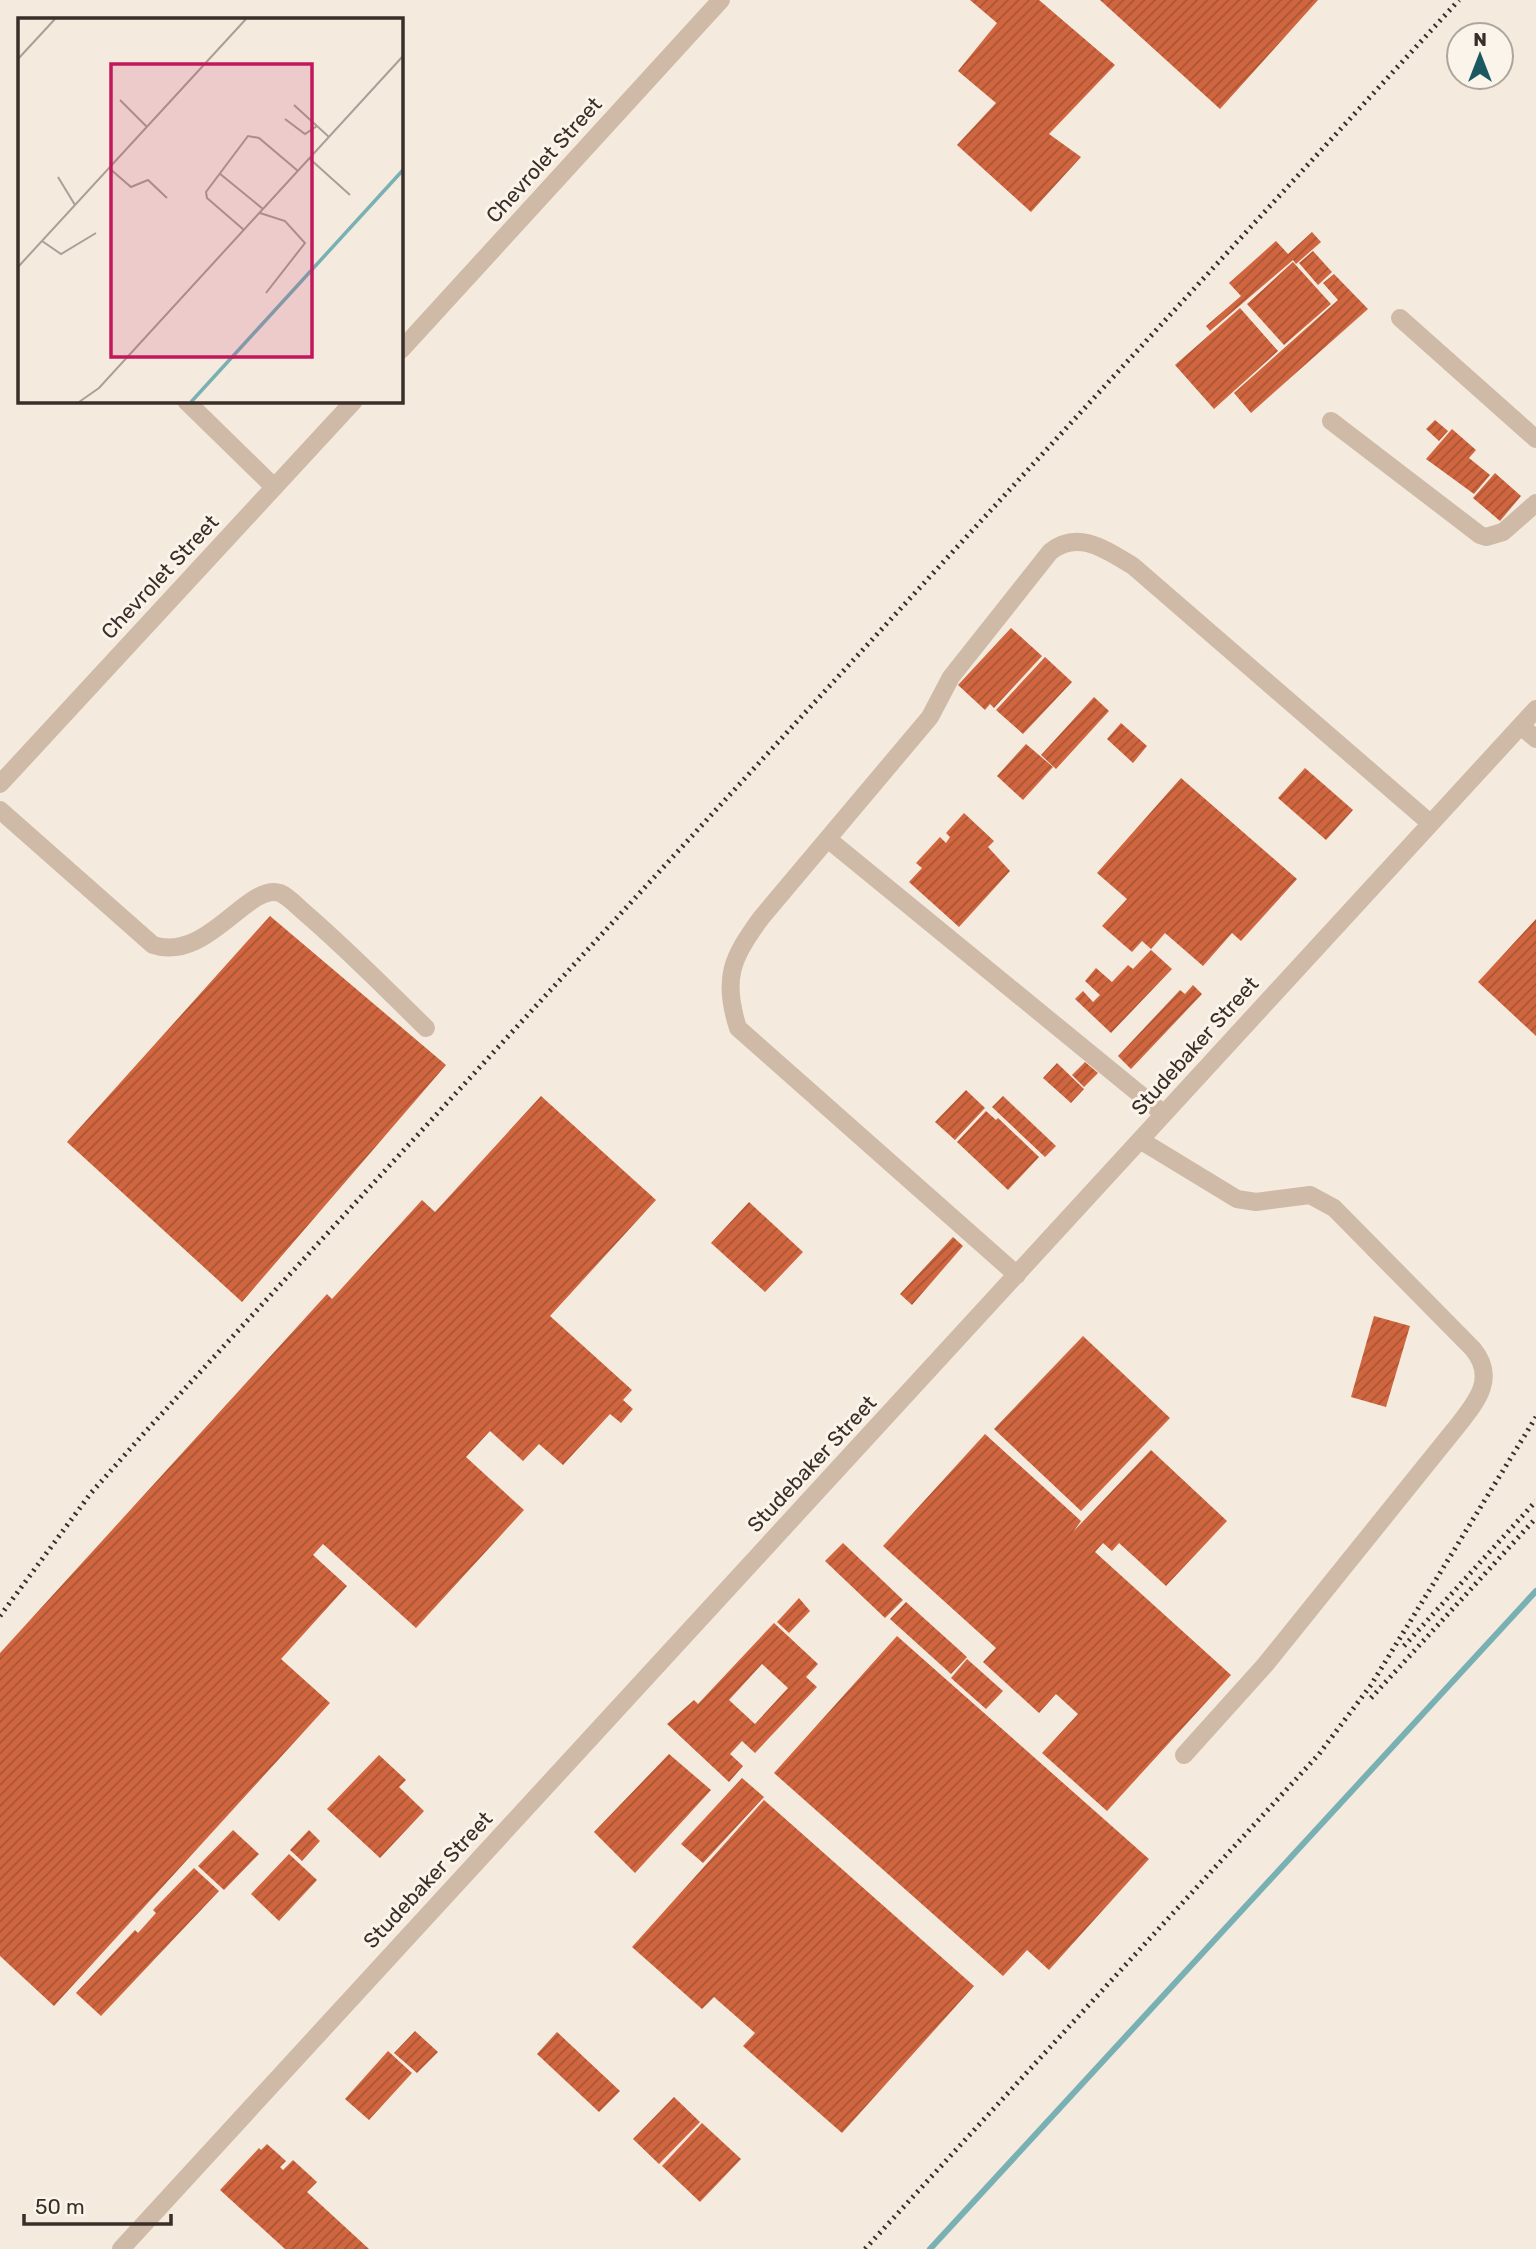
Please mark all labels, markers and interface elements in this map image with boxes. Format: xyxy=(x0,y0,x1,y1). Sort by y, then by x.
inset map xyxy=(18,18,402,402)
north arrow xyxy=(1445,21,1515,91)
text: N xyxy=(1473,28,1487,51)
street label: Chevrolet Street xyxy=(481,92,607,228)
street label: Chevrolet Street xyxy=(96,509,224,644)
street label: Studebaker Street xyxy=(1126,971,1263,1120)
street label: Studebaker Street xyxy=(742,1390,881,1537)
street label: Studebaker Street xyxy=(358,1806,497,1953)
scale bar xyxy=(24,2182,172,2226)
text: 50 m xyxy=(35,2194,85,2219)

